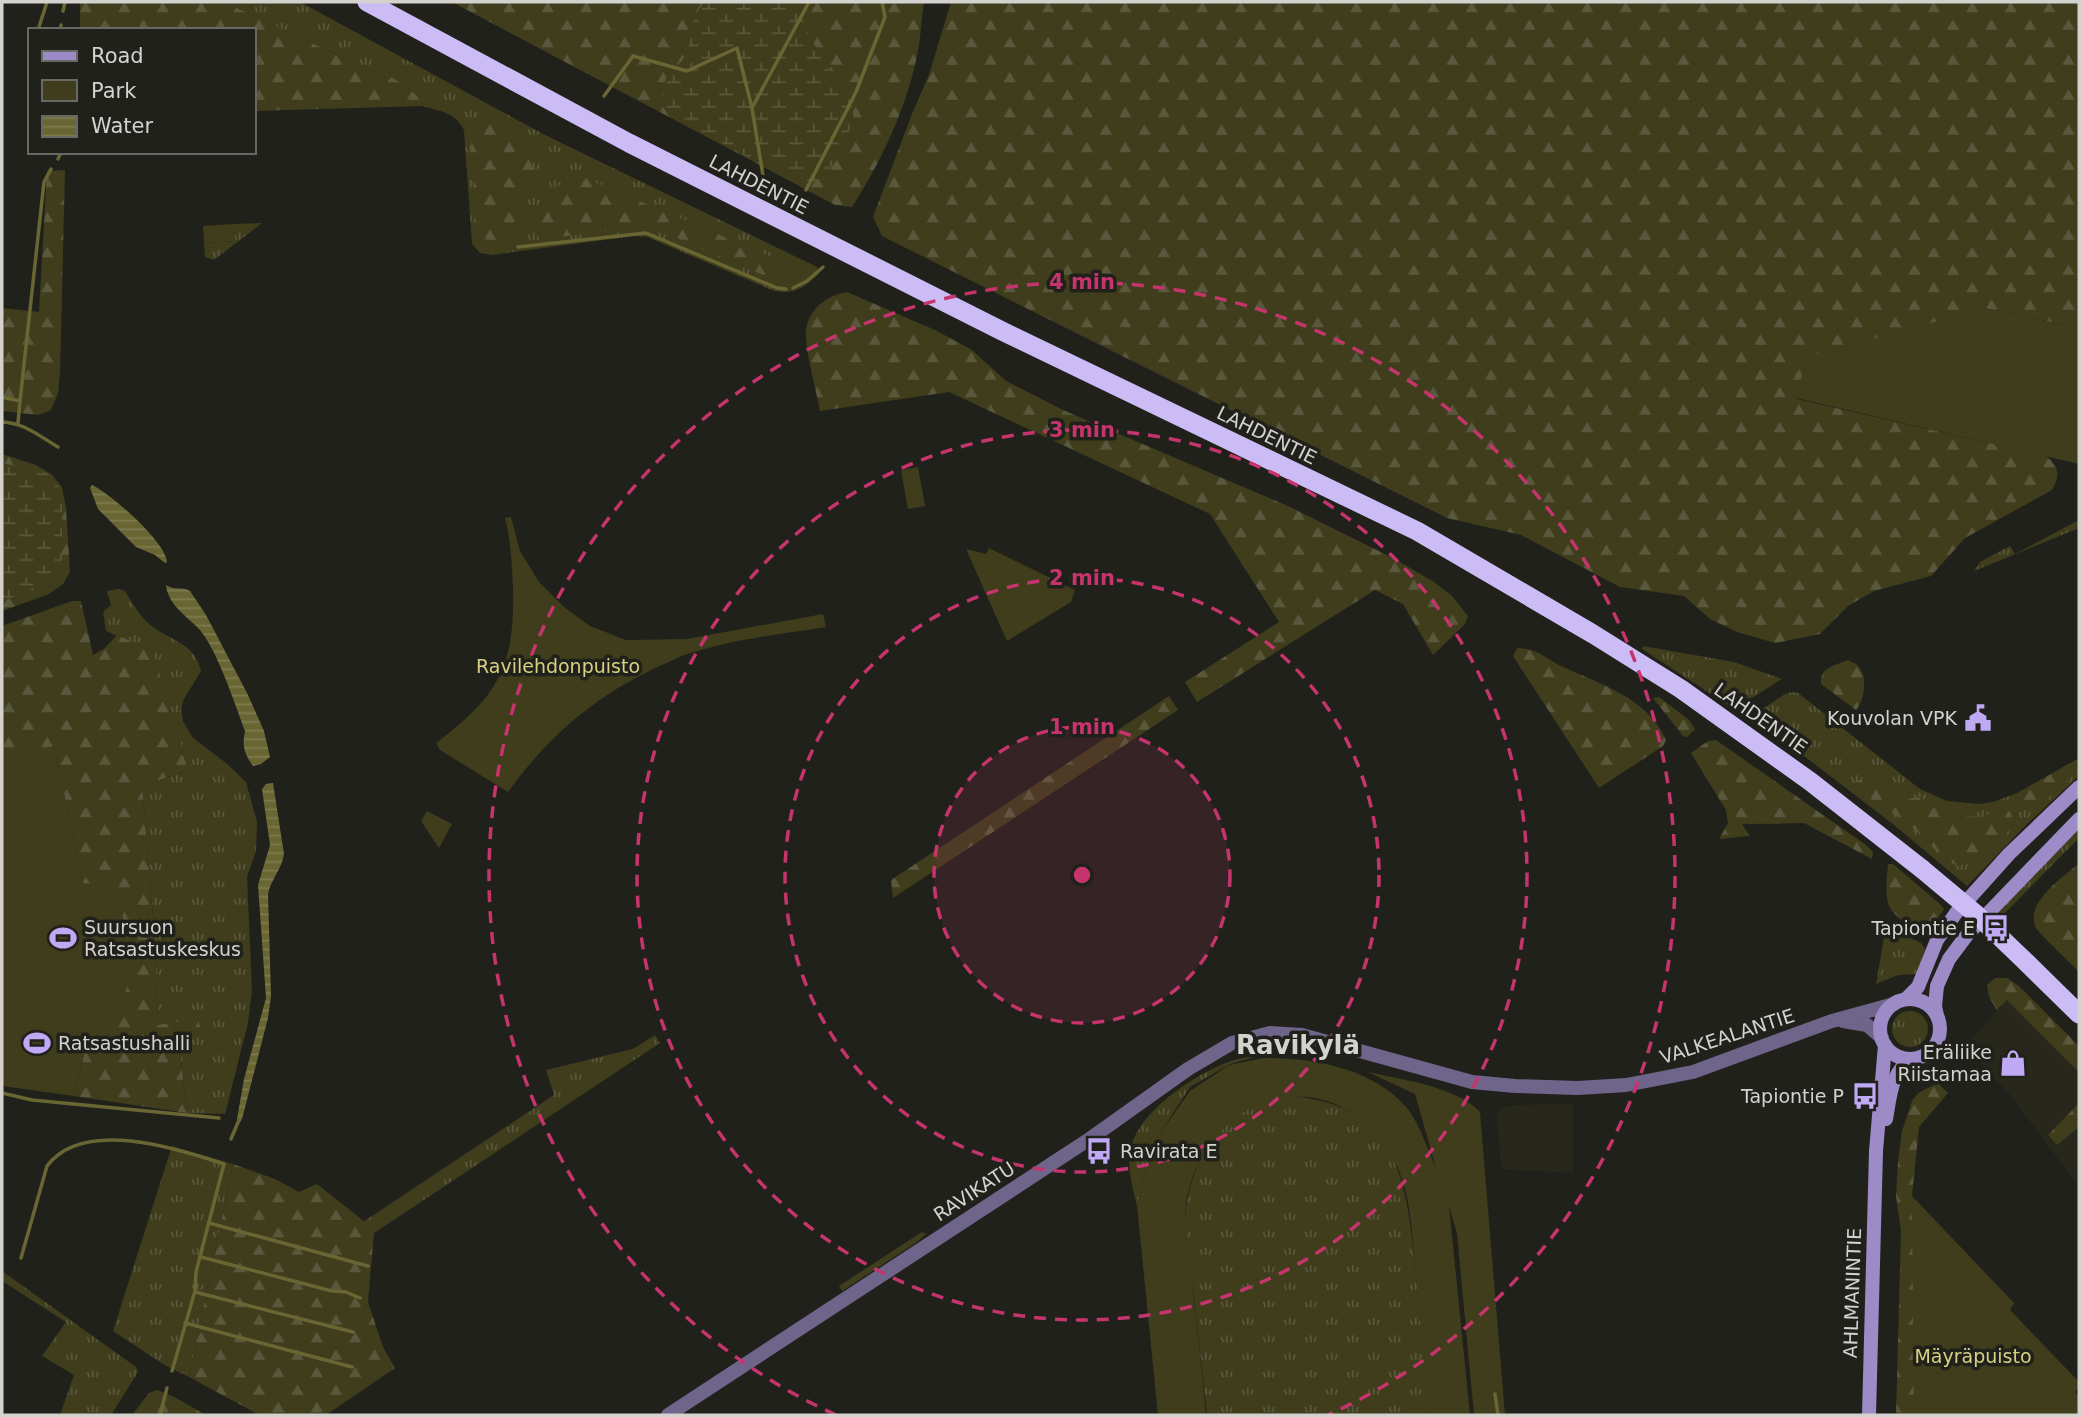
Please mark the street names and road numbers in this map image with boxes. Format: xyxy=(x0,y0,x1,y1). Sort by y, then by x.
street label: LAHDENTIE xyxy=(706,150,812,218)
street label: LAHDENTIE xyxy=(1213,401,1321,469)
street label: LAHDENTIE xyxy=(1710,678,1812,758)
street label: VALKEALANTIE xyxy=(1657,1004,1797,1068)
street label: RAVIKATU xyxy=(929,1157,1019,1225)
street label: AHLMANINTIE xyxy=(1839,1227,1865,1359)

